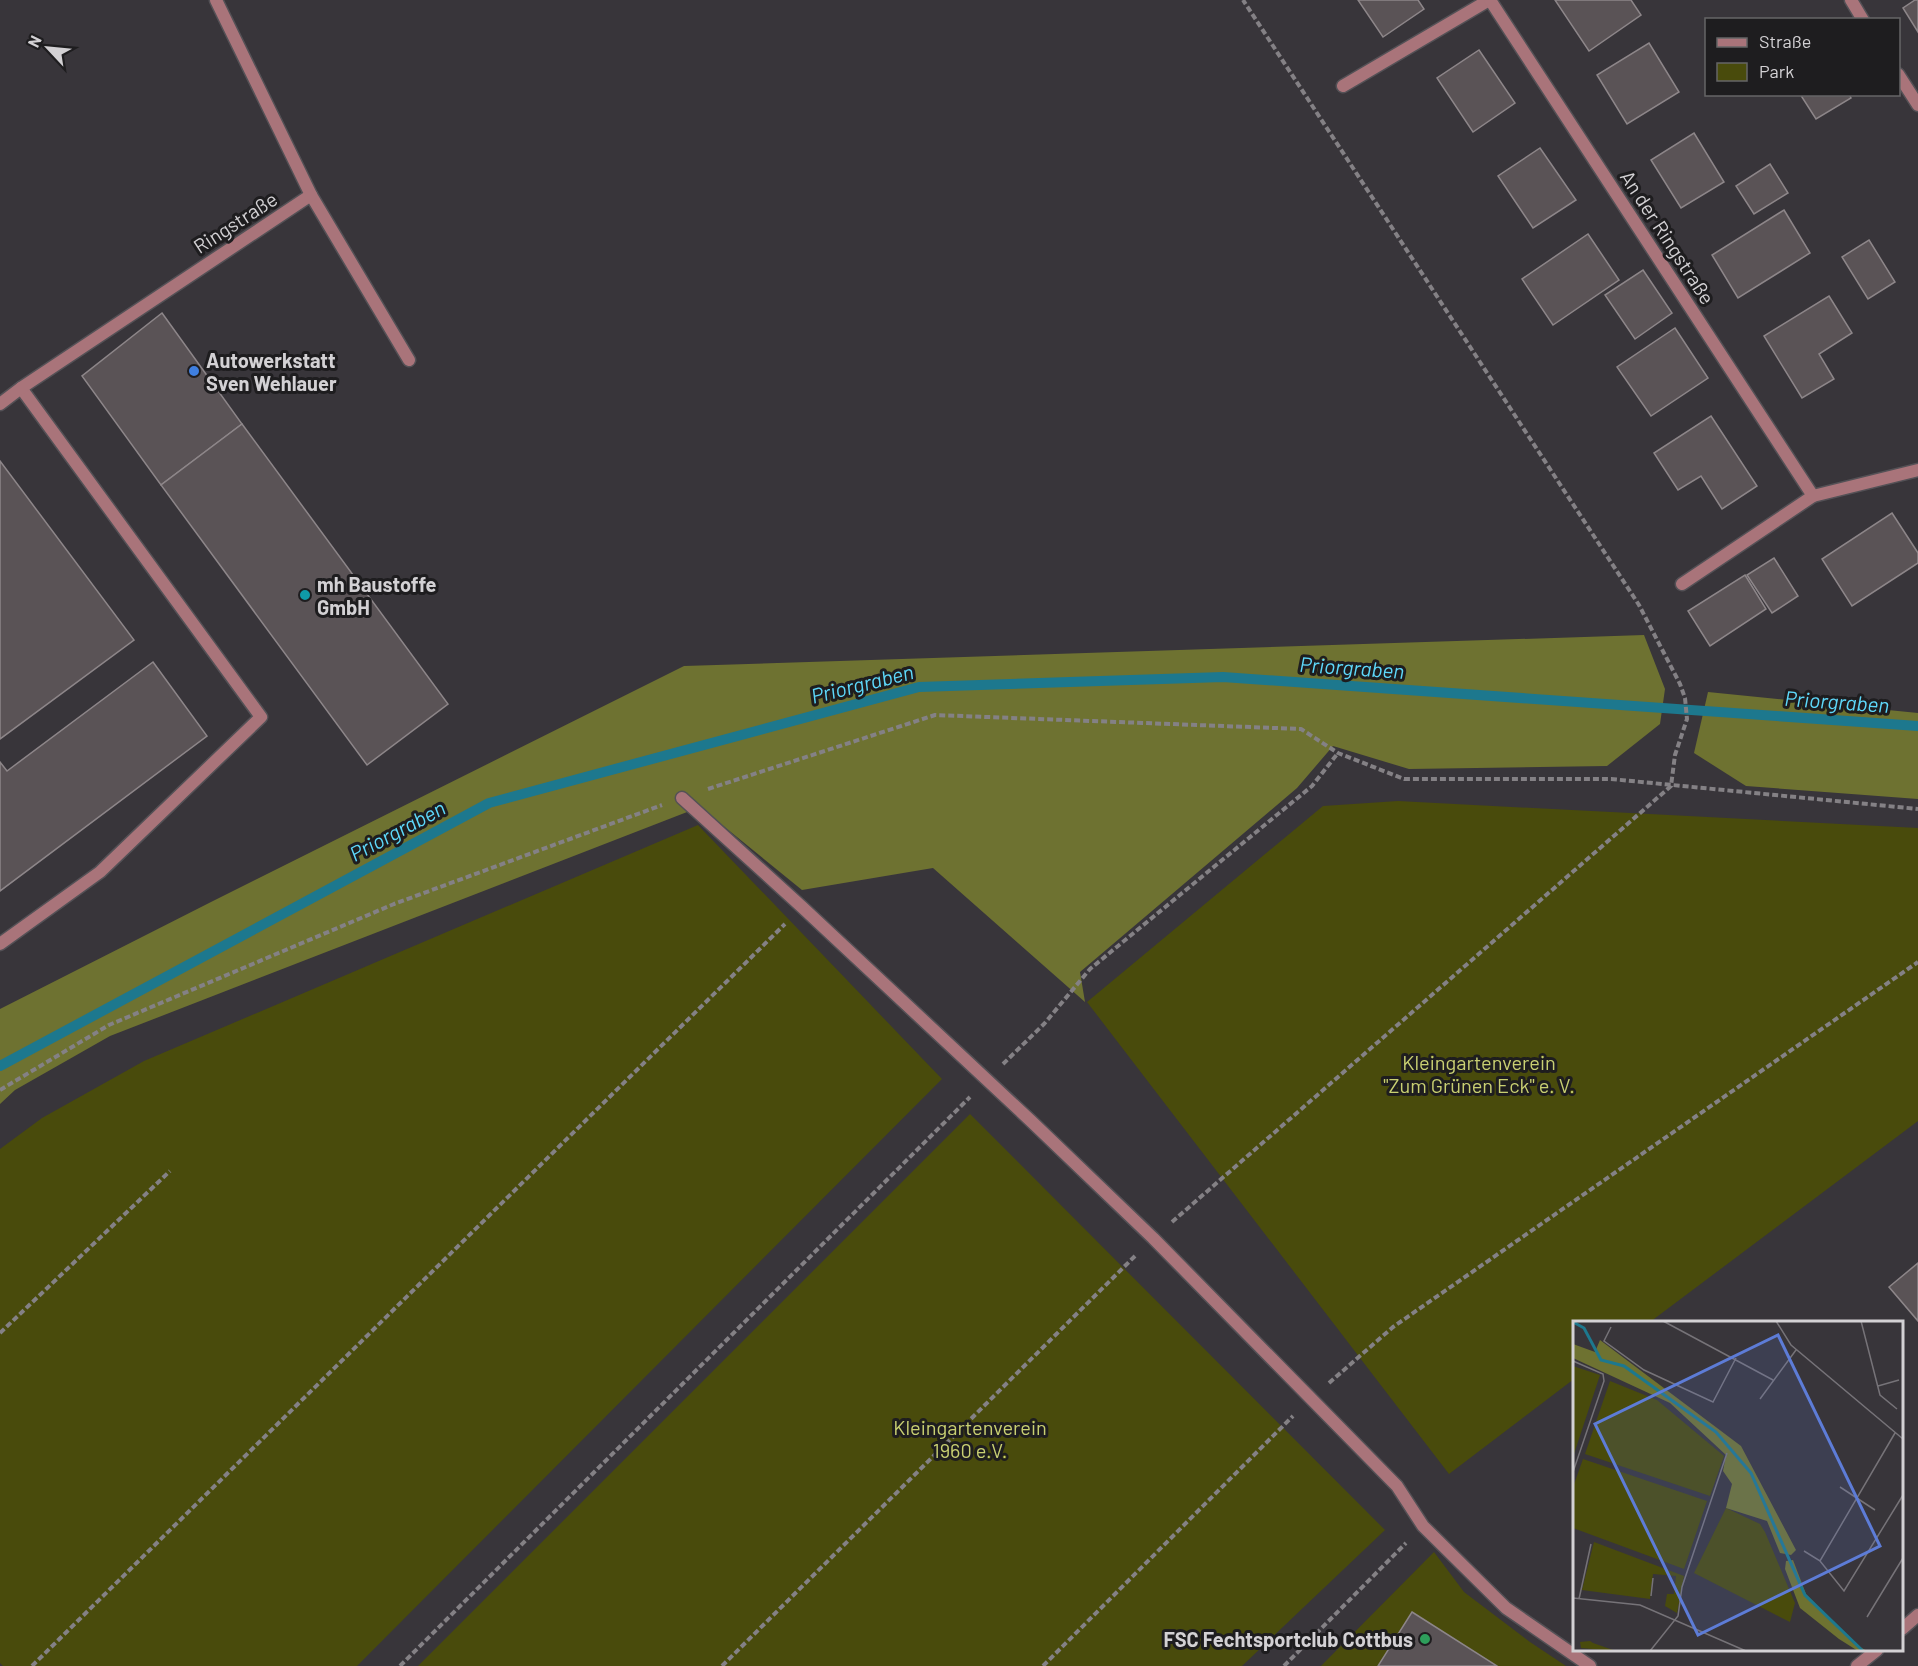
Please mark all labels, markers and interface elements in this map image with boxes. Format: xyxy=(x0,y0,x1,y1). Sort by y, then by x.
north arrow xyxy=(18,18,78,78)
legend xyxy=(1705,18,1900,96)
text: Straße xyxy=(1759,30,1811,52)
text: N xyxy=(23,32,45,50)
text: Park xyxy=(1759,60,1794,82)
street label: An der Ringstraße xyxy=(1616,166,1720,308)
street label: Ringstraße xyxy=(189,186,281,258)
place label: Autowerkstatt Sven Wehlauer xyxy=(206,348,337,395)
marker: Autowerkstatt Sven Wehlauer xyxy=(187,364,201,378)
place label: mh Baustoffe GmbH xyxy=(317,572,437,619)
marker: mh Baustoffe GmbH xyxy=(298,588,312,602)
water label: Priorgraben xyxy=(1299,651,1405,683)
water label: Priorgraben xyxy=(808,658,916,708)
water label: Priorgraben xyxy=(1784,685,1890,717)
water label: Priorgraben xyxy=(345,794,449,866)
park label: Kleingartenverein "Zum Grünen Eck" e. V. xyxy=(1383,1050,1575,1097)
inset map xyxy=(1573,1321,1903,1651)
park label: Kleingartenverein 1960 e.V. xyxy=(893,1415,1047,1462)
place label: FSC Fechtsportclub Cottbus xyxy=(1163,1627,1413,1651)
marker: FSC Fechtsportclub Cottbus xyxy=(1418,1632,1432,1646)

